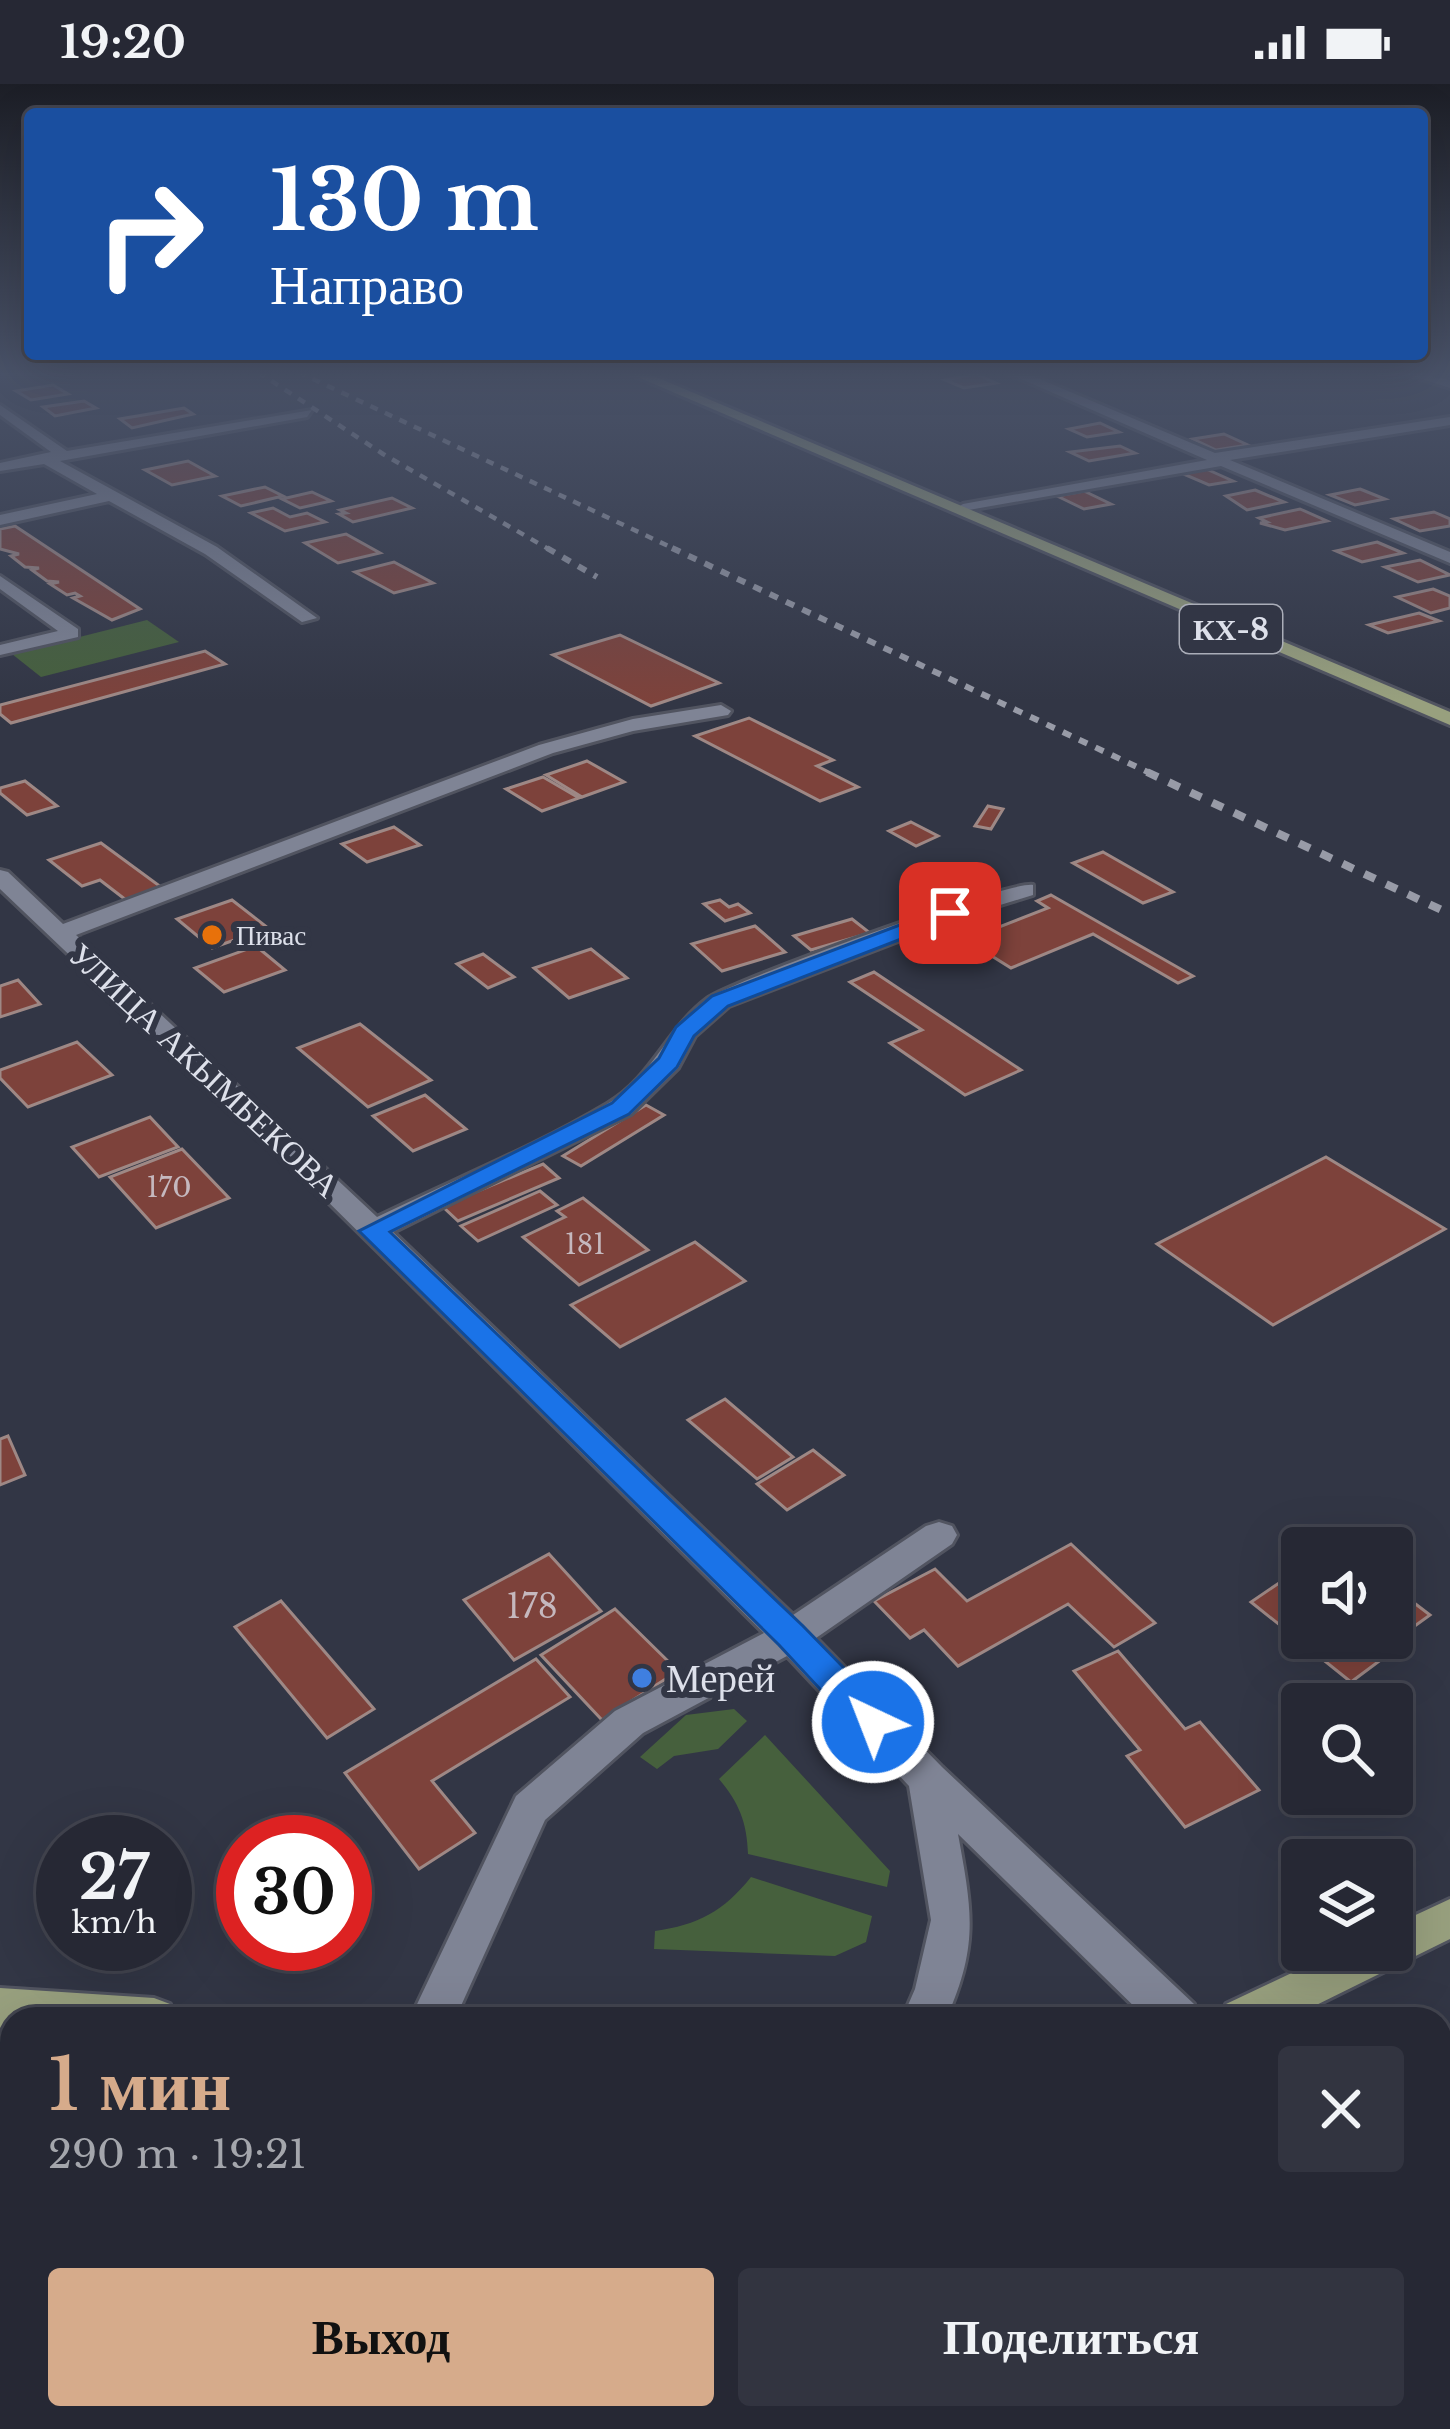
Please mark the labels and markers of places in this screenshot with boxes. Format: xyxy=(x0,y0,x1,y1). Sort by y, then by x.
pin xyxy=(899,862,1001,964)
place label: Пивас xyxy=(236,919,306,952)
marker: Пивас xyxy=(199,922,225,948)
place label: Мерей xyxy=(666,1654,775,1703)
marker: Мерей xyxy=(629,1665,655,1691)

